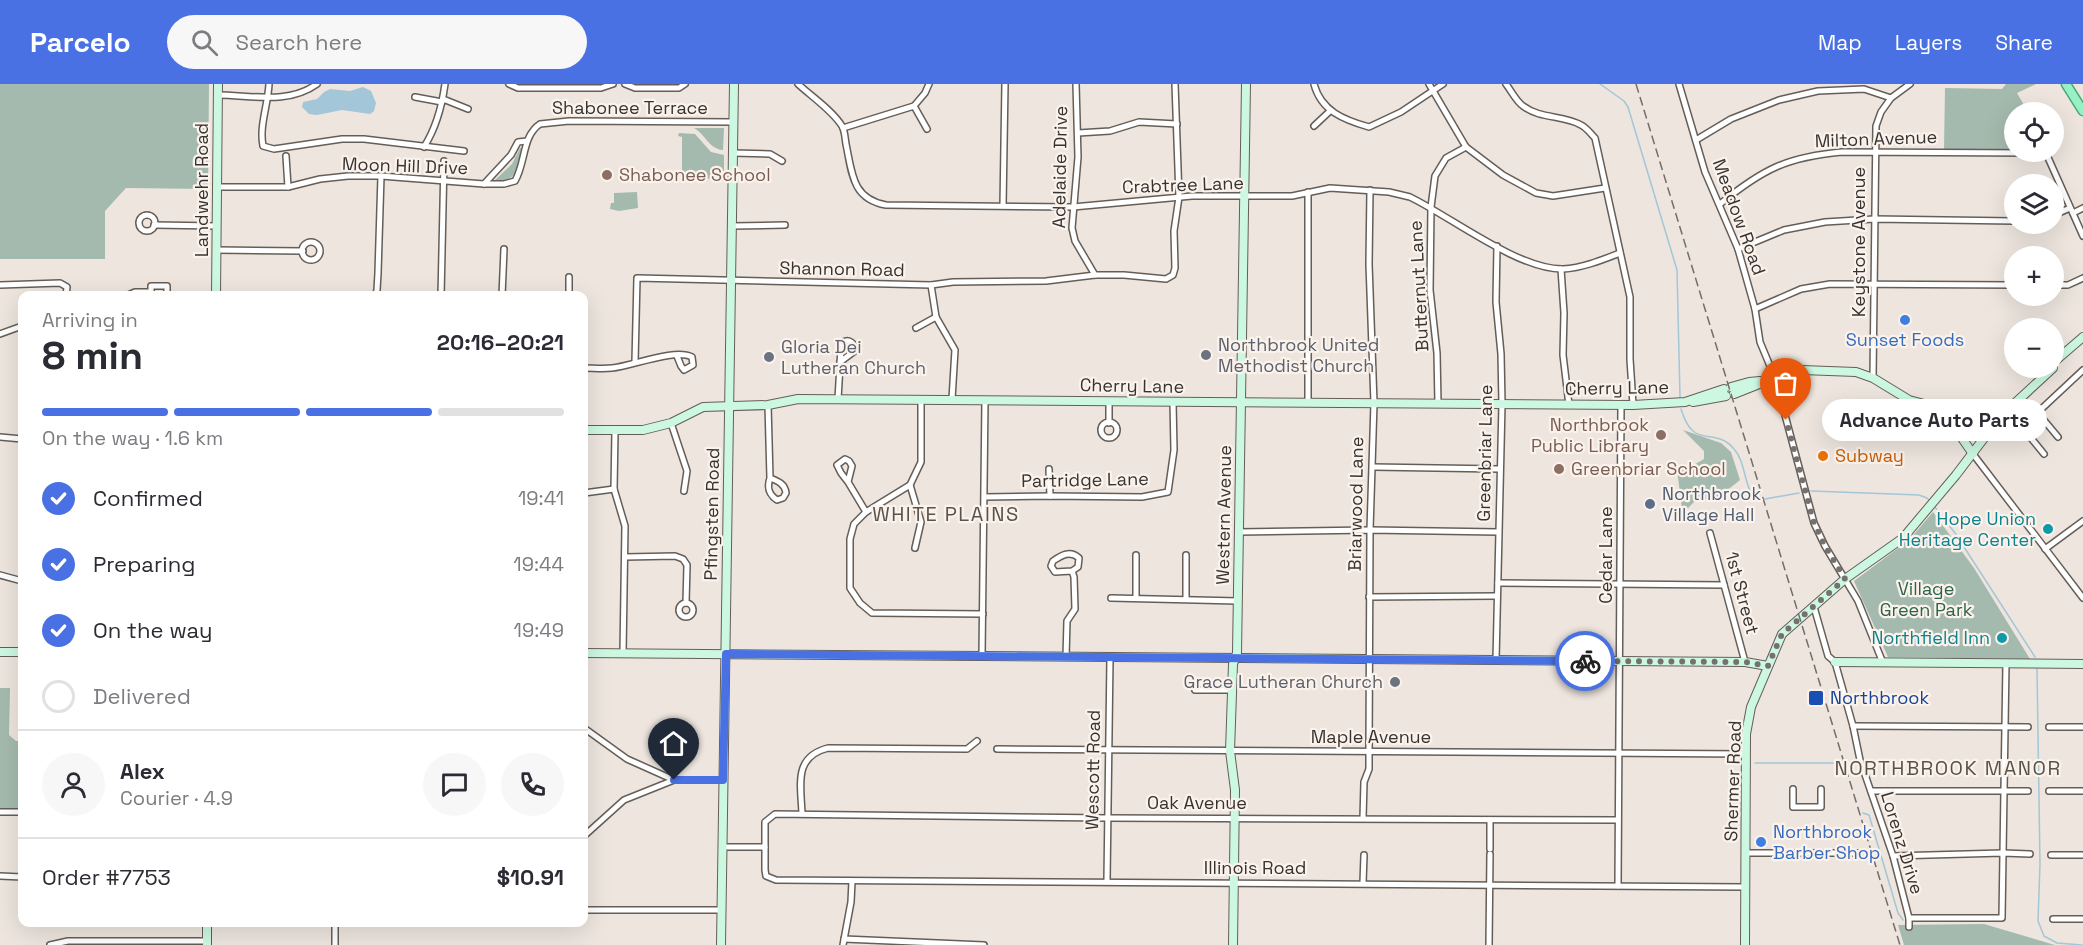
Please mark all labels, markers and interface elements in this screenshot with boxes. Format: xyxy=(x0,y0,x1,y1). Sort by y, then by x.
search box xyxy=(167,15,587,69)
text: Parcelo xyxy=(30,24,131,60)
icon: search xyxy=(188,26,221,59)
text: Search here xyxy=(236,28,362,56)
text: Map xyxy=(1818,29,1862,56)
text: Layers xyxy=(1895,29,1962,56)
text: Share xyxy=(1995,29,2053,56)
street label: Shabonee Terrace xyxy=(552,96,708,119)
map controls xyxy=(2004,102,2064,378)
button: locate xyxy=(2004,102,2064,162)
street label: Adelaide Drive xyxy=(1047,105,1072,229)
street label: Landwehr Road xyxy=(190,123,213,257)
street label: Milton Avenue xyxy=(1814,125,1938,152)
street label: Moon Hill Drive xyxy=(342,152,469,179)
street label: Meadow Road xyxy=(1708,156,1771,278)
place label: Shabonee School xyxy=(619,163,771,186)
street label: Keystone Avenue xyxy=(1847,167,1870,317)
marker: Shabonee School xyxy=(600,168,614,182)
street label: Crabtree Lane xyxy=(1122,171,1244,198)
button: layers xyxy=(2004,174,2064,234)
street label: Butternut Lane xyxy=(1404,220,1433,352)
button: + xyxy=(2004,246,2064,306)
street label: Shannon Road xyxy=(779,256,905,281)
text: Arriving in xyxy=(42,307,138,333)
marker: Sunset Foods xyxy=(1898,313,1912,327)
button: − xyxy=(2004,318,2064,378)
text: 20:16–20:21 xyxy=(437,328,564,356)
place label: Sunset Foods xyxy=(1846,328,1964,351)
text: 8 min xyxy=(42,331,143,380)
place label: Northbrook United Methodist Church xyxy=(1218,333,1379,377)
place label: Gloria Dei Lutheran Church xyxy=(781,335,926,379)
marker: Northbrook United Methodist Church xyxy=(1199,348,1213,362)
marker: Gloria Dei Lutheran Church xyxy=(762,350,776,364)
pin xyxy=(1760,358,1811,420)
icon: bag xyxy=(1769,367,1802,400)
street label: Cherry Lane xyxy=(1080,373,1184,398)
street label: Cherry Lane xyxy=(1565,375,1669,400)
street label: Greenbriar Lane xyxy=(1472,384,1497,522)
callout: Advance Auto Parts xyxy=(1822,399,2047,441)
text: Advance Auto Parts xyxy=(1839,407,2030,433)
place label: Northbrook Public Library xyxy=(1531,413,1649,457)
text: On the way · 1.6 km xyxy=(42,425,223,451)
marker: Northbrook Public Library xyxy=(1654,428,1668,442)
street label: Briarwood Lane xyxy=(1343,436,1368,572)
place label: Subway xyxy=(1835,444,1904,467)
street label: Western Avenue xyxy=(1211,445,1236,585)
street label: Pfingsten Road xyxy=(699,447,724,581)
marker: Subway xyxy=(1816,449,1830,463)
place label: Greenbriar School xyxy=(1571,457,1726,480)
marker: Greenbriar School xyxy=(1552,462,1566,476)
street label: Partridge Lane xyxy=(1021,467,1149,492)
icon: check xyxy=(42,482,75,515)
place label: Northbrook Village Hall xyxy=(1662,482,1761,526)
text: Confirmed xyxy=(93,484,203,512)
text: 19:41 xyxy=(518,485,564,511)
marker: Northbrook Village Hall xyxy=(1643,497,1657,511)
district label: WHITE PLAINS xyxy=(872,501,1020,527)
street label: Cedar Lane xyxy=(1594,506,1617,604)
place label: Hope Union Heritage Center xyxy=(1899,507,2036,551)
marker: Hope Union Heritage Center xyxy=(2041,522,2055,536)
icon: check xyxy=(42,548,75,581)
street label: 1st Street xyxy=(1720,549,1765,637)
text: Preparing xyxy=(93,550,195,578)
text: 19:44 xyxy=(513,551,564,577)
park label: Village Green Park xyxy=(1880,577,1973,621)
icon: check xyxy=(42,614,75,647)
text: On the way xyxy=(93,616,212,644)
text: 19:49 xyxy=(514,617,564,643)
place label: Northfield Inn xyxy=(1871,626,1990,649)
courier xyxy=(1555,631,1615,691)
marker: Northfield Inn xyxy=(1995,631,2009,645)
icon: bike xyxy=(1569,645,1602,678)
place label: Grace Lutheran Church xyxy=(1184,670,1383,693)
marker: Grace Lutheran Church xyxy=(1388,675,1402,689)
text: Delivered xyxy=(93,682,191,710)
place label: Northbrook xyxy=(1830,686,1929,709)
marker: Northbrook xyxy=(1807,689,1825,707)
street label: Wescott Road xyxy=(1080,710,1105,830)
pin xyxy=(648,718,699,780)
street label: Shermer Road xyxy=(1719,720,1746,842)
street label: Maple Avenue xyxy=(1311,725,1431,748)
icon: home xyxy=(657,727,690,760)
button: person xyxy=(42,753,105,816)
button: chat xyxy=(423,753,486,816)
button: phone xyxy=(501,753,564,816)
district label: NORTHBROOK MANOR xyxy=(1834,755,2062,781)
text: Alex xyxy=(120,757,165,785)
text: Courier · 4.9 xyxy=(120,785,233,811)
street label: Lorenz Drive xyxy=(1876,789,1929,897)
street label: Oak Avenue xyxy=(1147,791,1247,814)
place label: Northbrook Barber Shop xyxy=(1773,820,1880,864)
marker: Northbrook Barber Shop xyxy=(1754,835,1768,849)
street label: Illinois Road xyxy=(1204,856,1306,879)
text: Order #7753 xyxy=(42,863,171,891)
text: $10.91 xyxy=(497,863,564,891)

